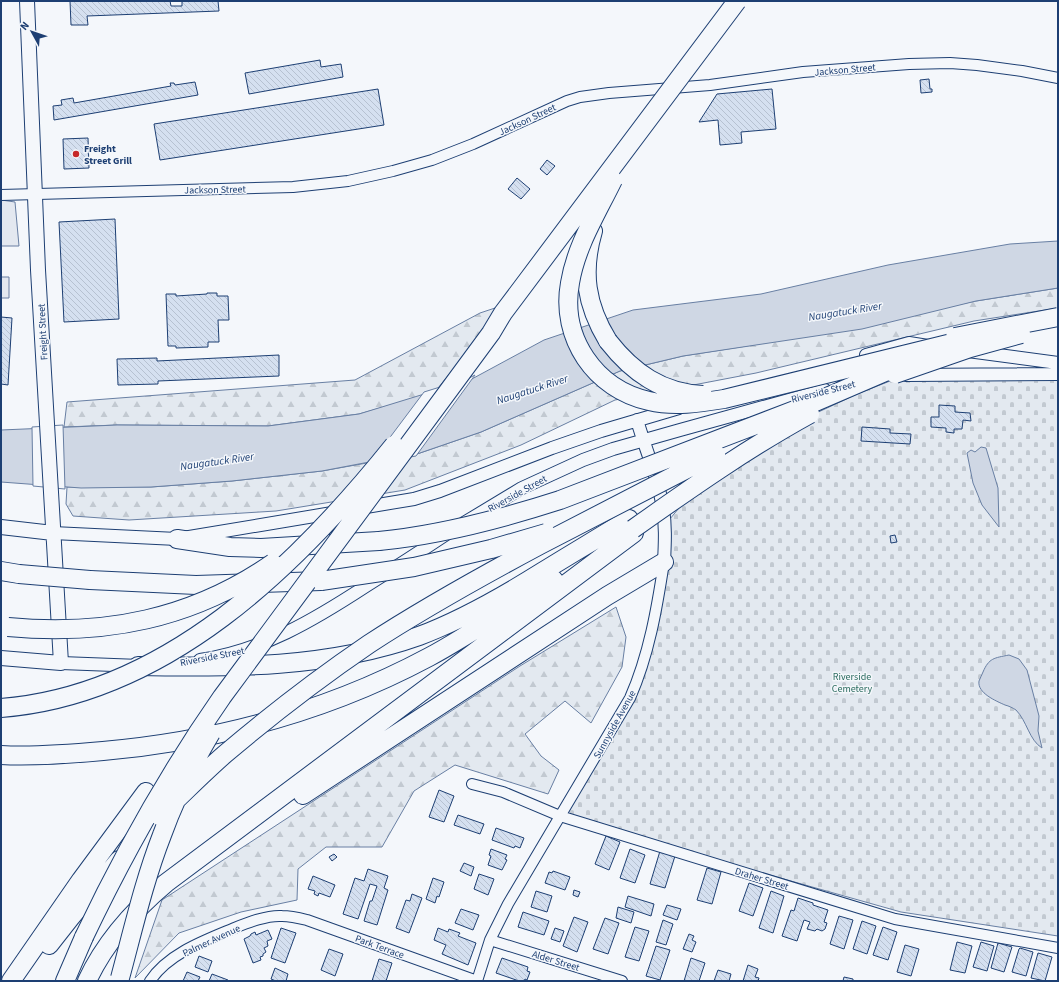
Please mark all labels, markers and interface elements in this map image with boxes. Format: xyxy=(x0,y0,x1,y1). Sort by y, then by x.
north arrow xyxy=(12,12,52,52)
text: N xyxy=(17,18,33,34)
street label: Jackson Street xyxy=(814,60,877,80)
street label: Jackson Street xyxy=(497,100,559,139)
place label: Freight Street Grill xyxy=(84,142,132,168)
marker: Freight Street Grill xyxy=(71,149,81,159)
street label: Jackson Street xyxy=(184,182,246,198)
water label: Naugatuck River xyxy=(807,298,884,325)
street label: Freight Street xyxy=(34,303,51,361)
water label: Naugatuck River xyxy=(495,370,571,408)
street label: Riverside Street xyxy=(790,377,857,407)
water label: Naugatuck River xyxy=(179,449,256,474)
street label: Riverside Street xyxy=(485,472,550,516)
street label: Riverside Street xyxy=(179,644,246,670)
park label: Riverside Cemetery xyxy=(832,670,873,696)
street label: Sunnyside Avenue xyxy=(590,688,640,761)
street label: Draher Street xyxy=(733,864,791,894)
street label: Palmer Avenue xyxy=(180,921,243,960)
street label: Park Terrace xyxy=(353,932,406,962)
street label: Alder Street xyxy=(530,947,582,975)

